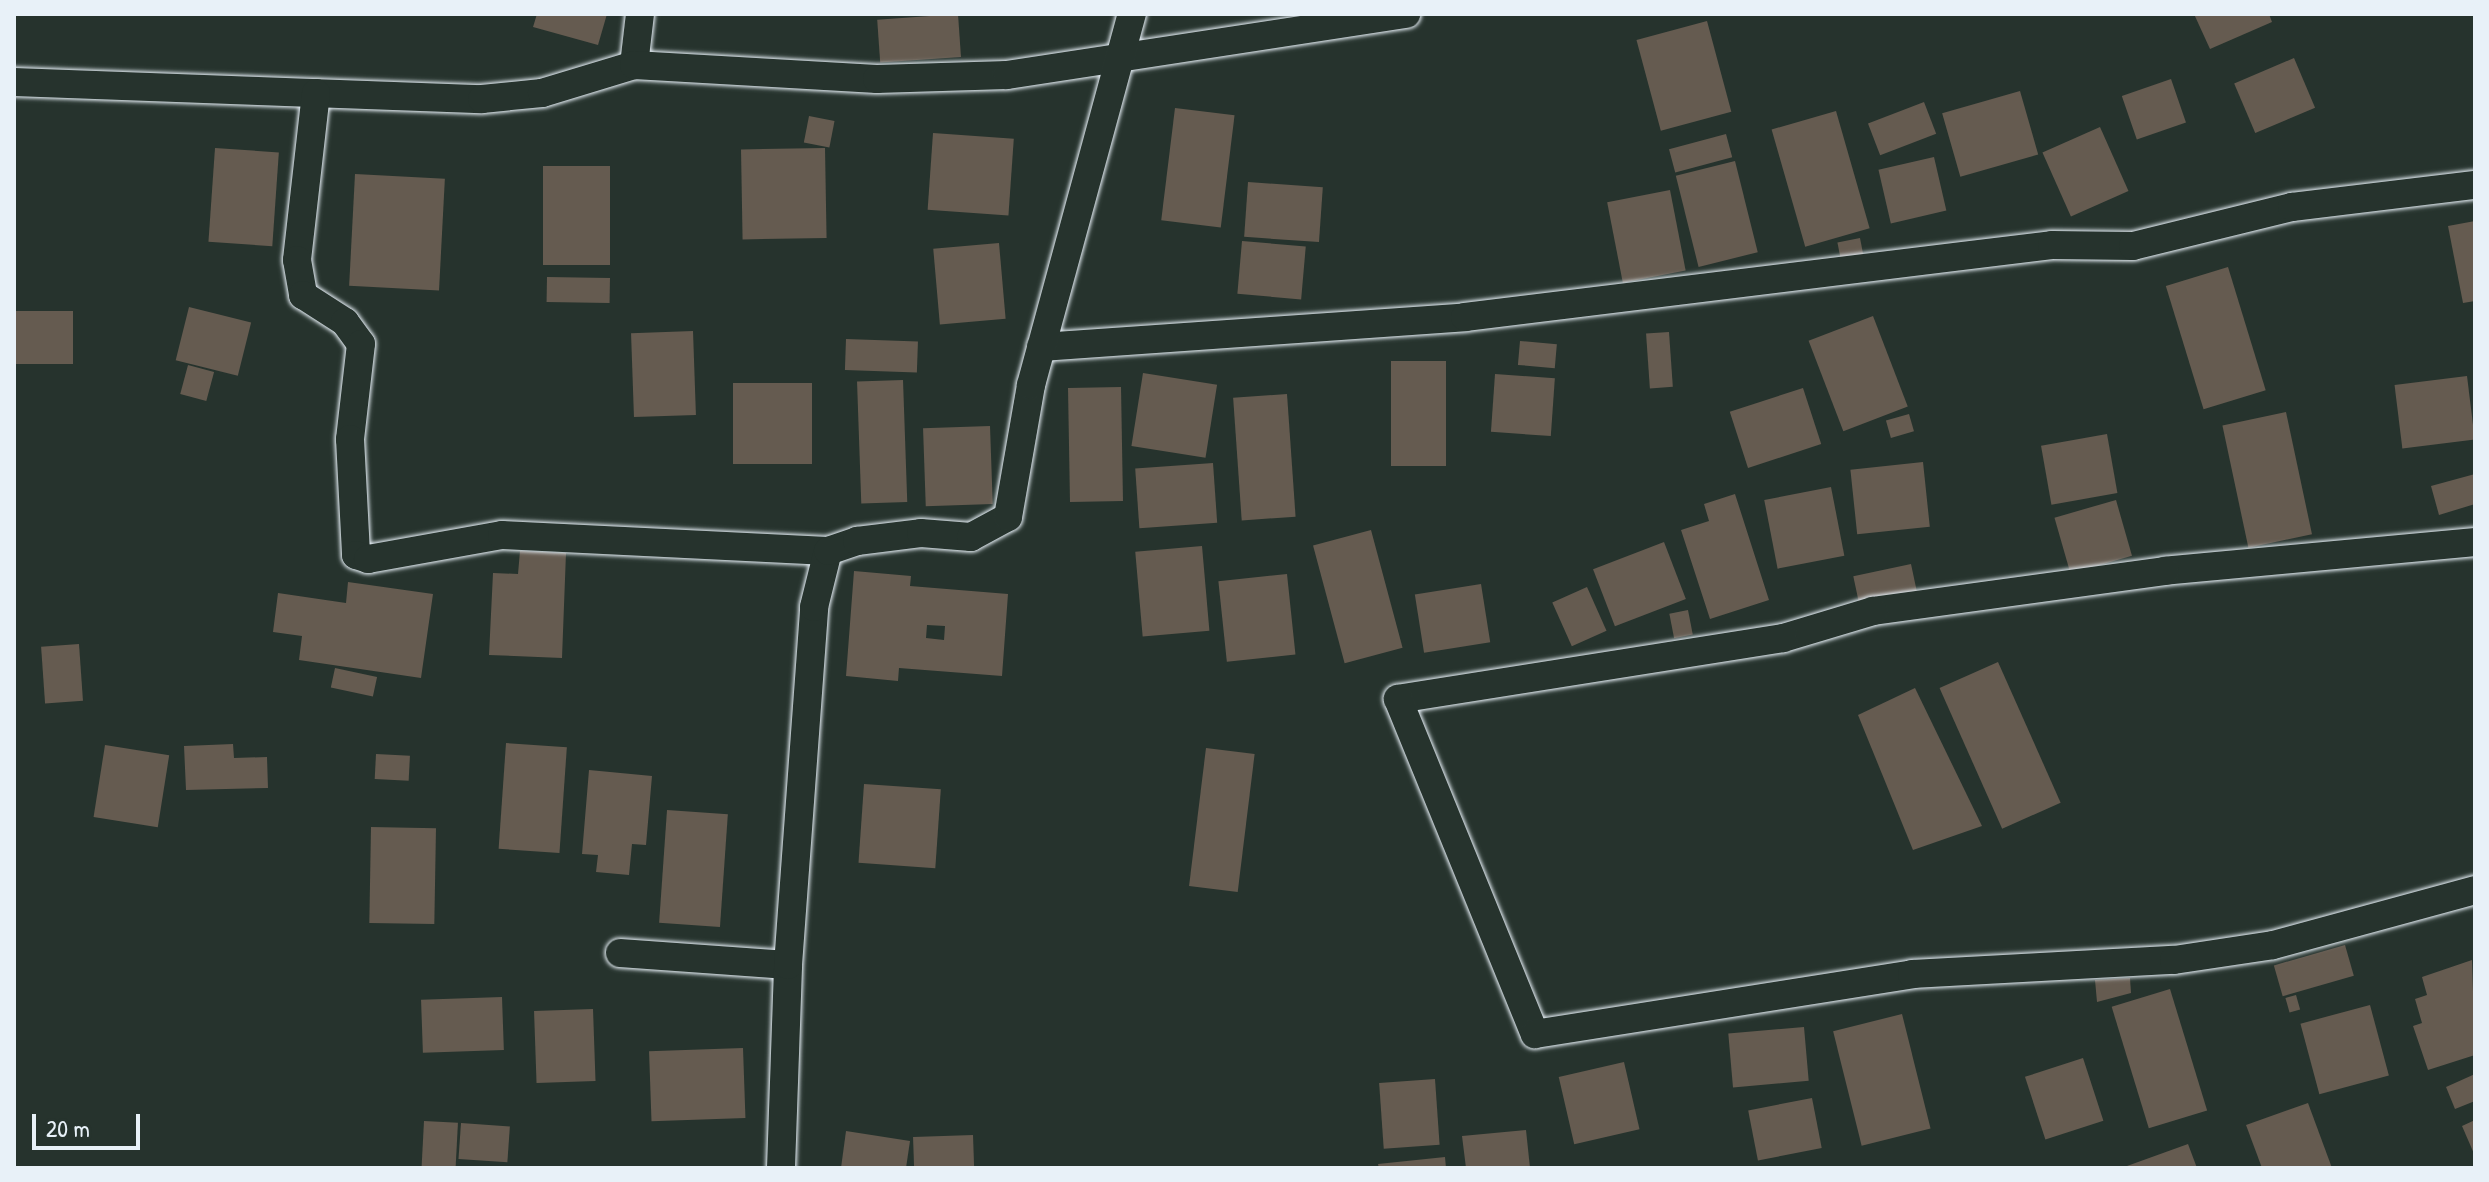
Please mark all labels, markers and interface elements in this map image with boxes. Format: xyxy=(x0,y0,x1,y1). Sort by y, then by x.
scale bar xyxy=(36,1098,144,1148)
text: 20 m xyxy=(46,1112,90,1144)

